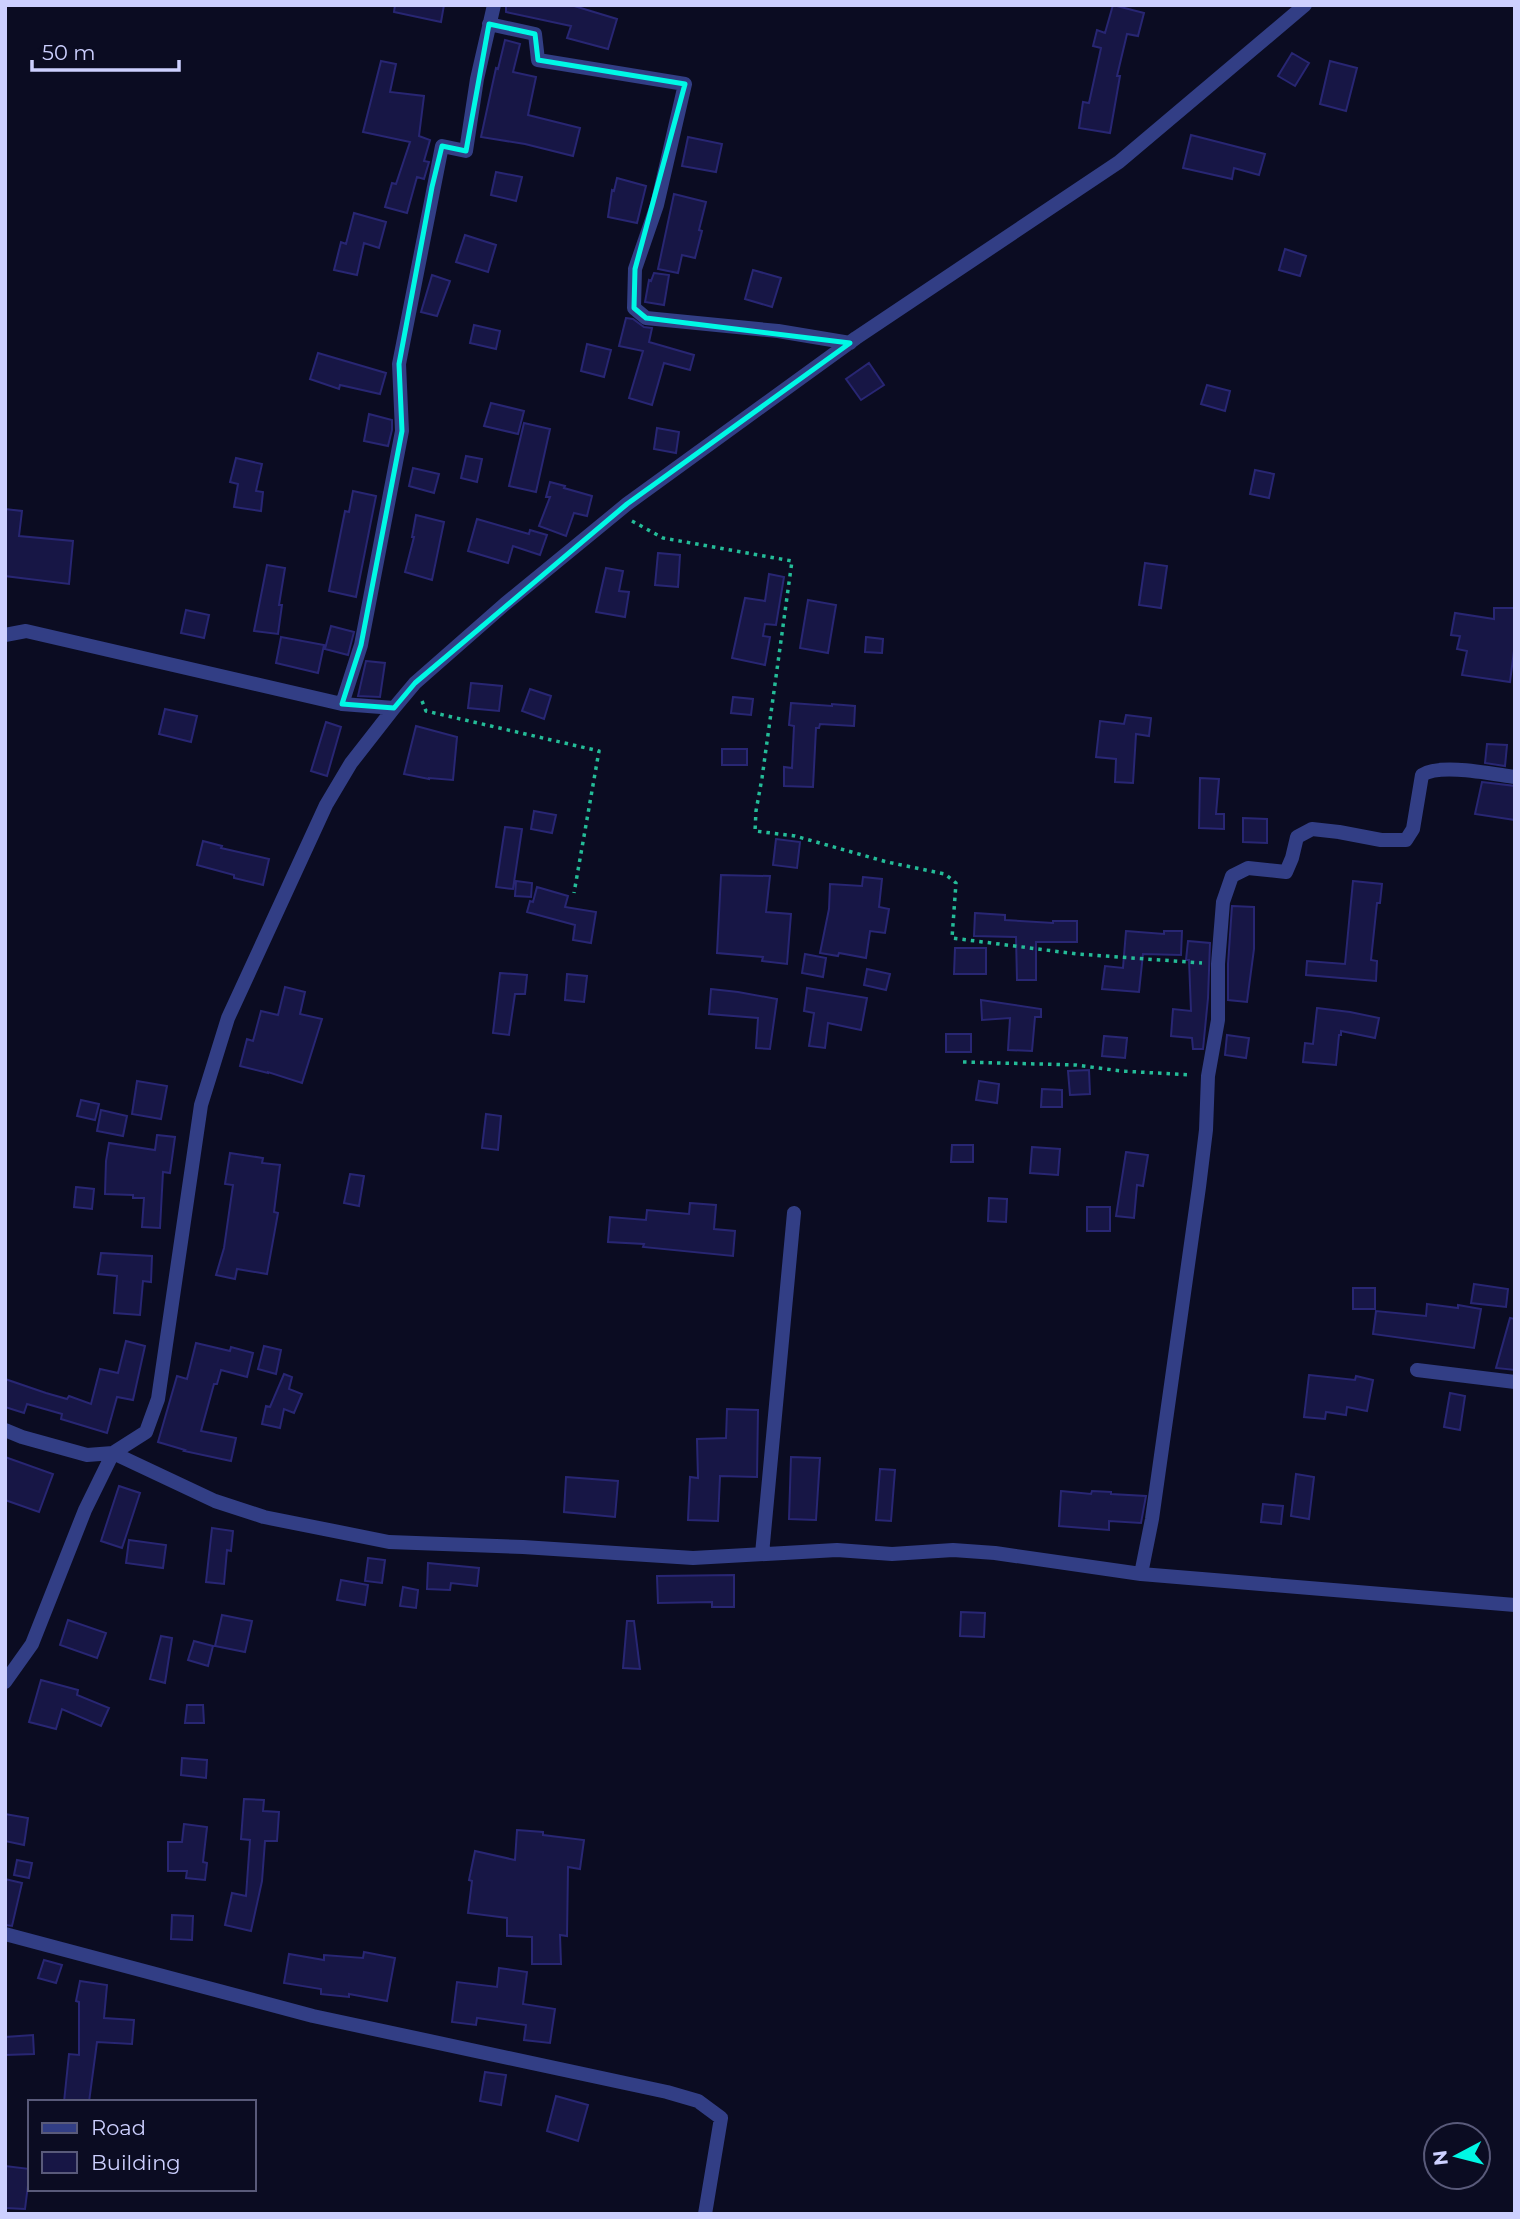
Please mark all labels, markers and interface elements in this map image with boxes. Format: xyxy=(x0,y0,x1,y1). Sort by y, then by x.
scale bar xyxy=(32,28,178,72)
text: 50 m xyxy=(42,40,96,65)
legend xyxy=(28,2100,256,2191)
text: Road xyxy=(91,2115,146,2140)
north arrow xyxy=(1422,2121,1492,2191)
text: N xyxy=(1428,2149,1453,2167)
text: Building xyxy=(91,2150,181,2175)

